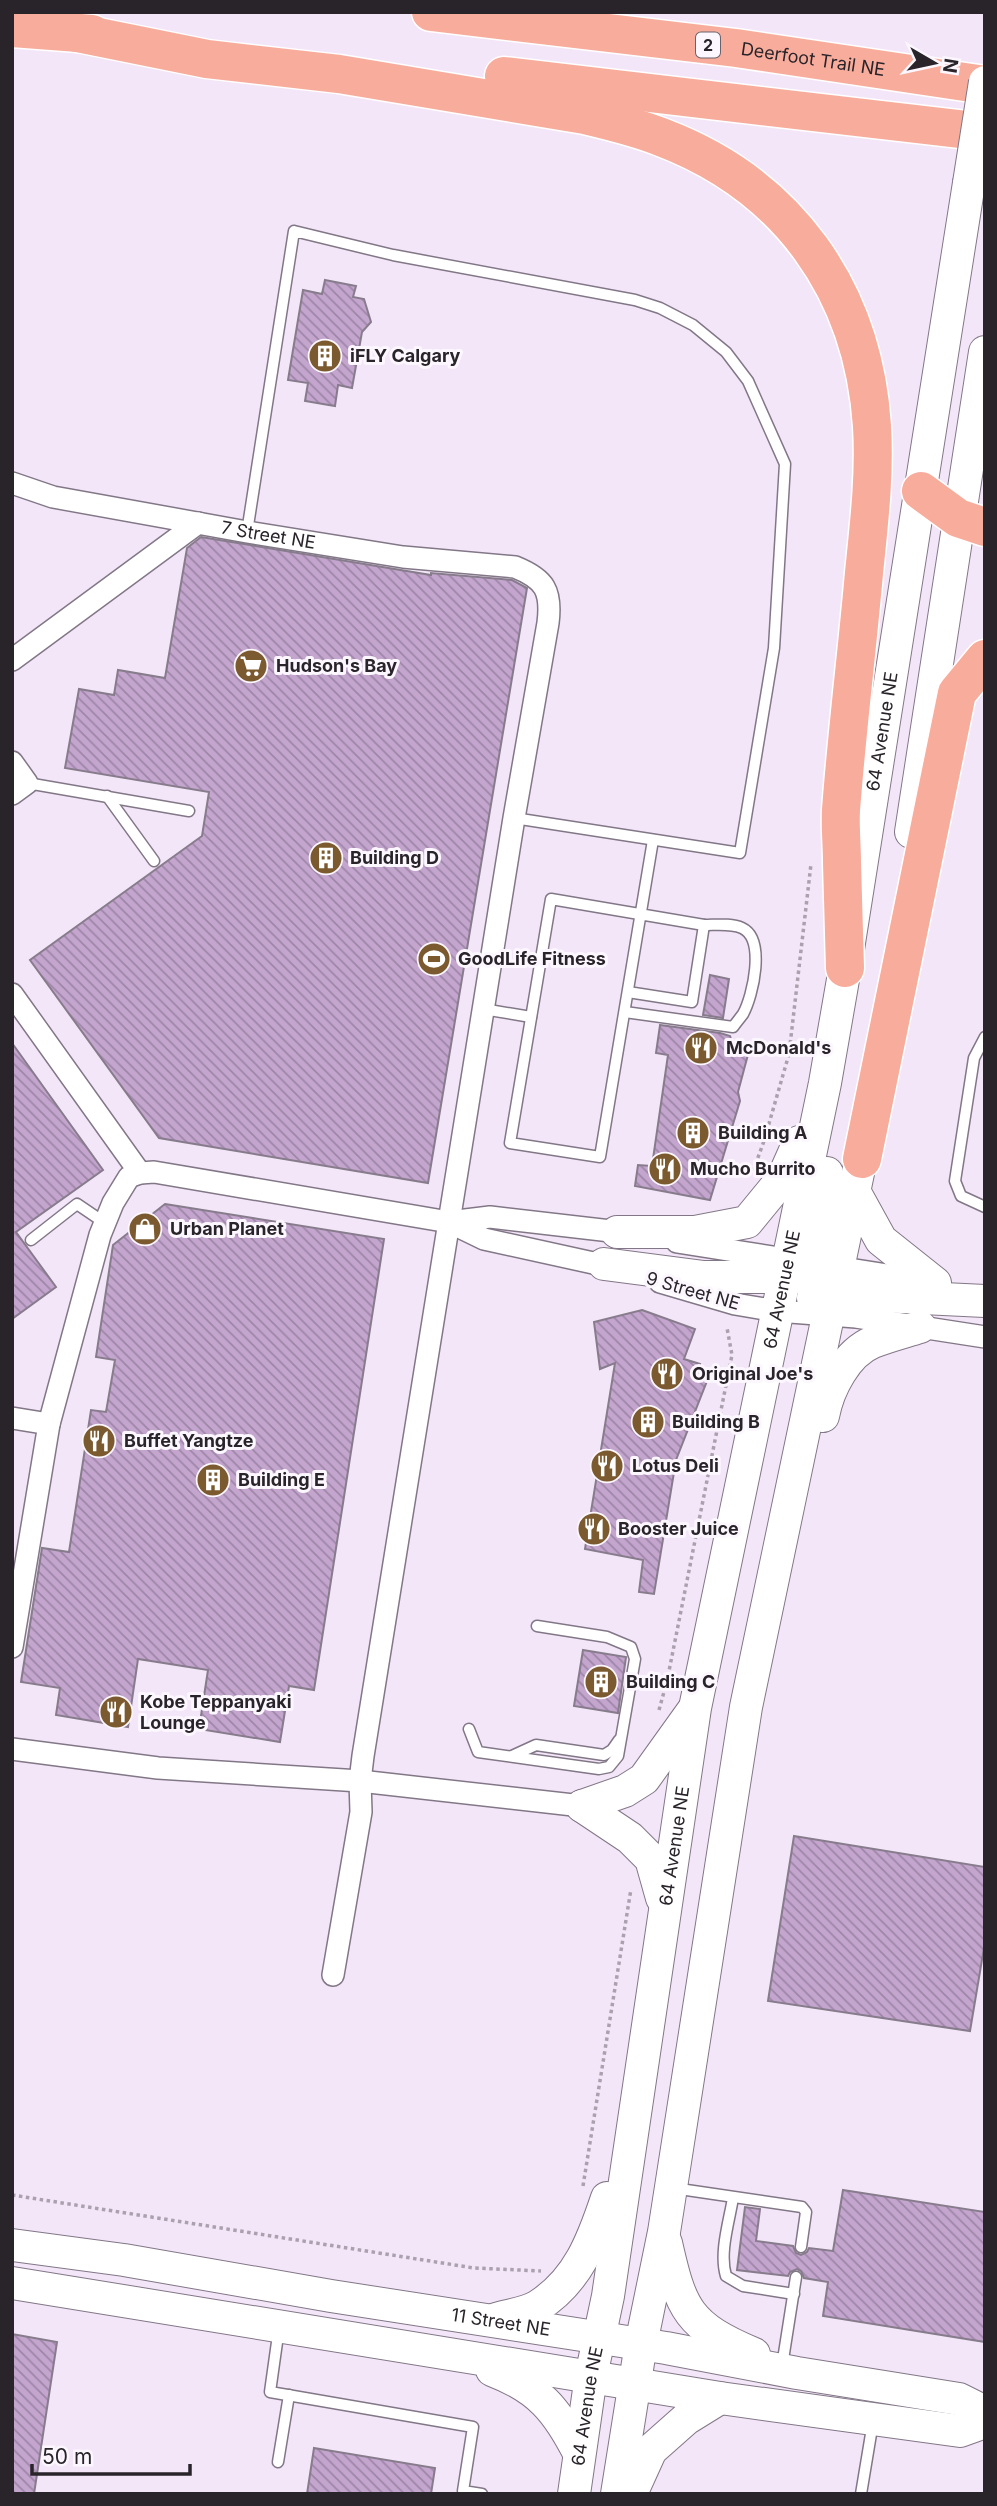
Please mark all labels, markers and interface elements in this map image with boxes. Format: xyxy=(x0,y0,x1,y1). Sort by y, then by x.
north arrow xyxy=(899,28,969,98)
road number: 2 xyxy=(696,32,720,58)
street label: Deerfoot Trail NE xyxy=(740,38,887,80)
text: N xyxy=(938,57,963,75)
building icon: iFLY Calgary xyxy=(306,337,344,375)
place label: iFLY Calgary xyxy=(350,345,461,366)
street label: 7 Street NE xyxy=(219,517,317,553)
supermarket icon: Hudson's Bay xyxy=(232,647,270,685)
place label: Hudson's Bay xyxy=(276,655,397,676)
street label: 64 Avenue NE xyxy=(862,670,902,793)
building icon: Building D xyxy=(307,839,345,877)
place label: Building D xyxy=(350,847,439,868)
sports icon: GoodLife Fitness xyxy=(415,940,453,978)
place label: GoodLife Fitness xyxy=(458,948,606,969)
restaurant icon: McDonald's xyxy=(682,1029,720,1067)
place label: McDonald's xyxy=(726,1037,831,1058)
building icon: Building A xyxy=(674,1114,712,1152)
place label: Building A xyxy=(718,1122,807,1143)
restaurant icon: Mucho Burrito xyxy=(646,1150,684,1188)
place label: Mucho Burrito xyxy=(690,1158,815,1179)
shop icon: Urban Planet xyxy=(126,1210,164,1248)
place label: Urban Planet xyxy=(170,1218,284,1239)
street label: 64 Avenue NE xyxy=(759,1228,804,1350)
street label: 9 Street NE xyxy=(644,1267,742,1314)
restaurant icon: Original Joe's xyxy=(648,1355,686,1393)
place label: Original Joe's xyxy=(692,1363,813,1384)
building icon: Building B xyxy=(629,1403,667,1441)
place label: Building B xyxy=(672,1411,760,1432)
restaurant icon: Buffet Yangtze xyxy=(80,1422,118,1460)
place label: Buffet Yangtze xyxy=(124,1430,254,1451)
restaurant icon: Lotus Deli xyxy=(588,1447,626,1485)
place label: Lotus Deli xyxy=(632,1455,719,1476)
building icon: Building E xyxy=(194,1461,232,1499)
place label: Building E xyxy=(238,1469,325,1490)
restaurant icon: Booster Juice xyxy=(575,1510,613,1548)
place label: Booster Juice xyxy=(618,1518,739,1539)
building icon: Building C xyxy=(582,1663,620,1701)
place label: Building C xyxy=(626,1671,715,1692)
place label: Kobe Teppanyaki Lounge xyxy=(140,1691,292,1733)
restaurant icon: Kobe Teppanyaki Lounge xyxy=(97,1693,135,1731)
street label: 64 Avenue NE xyxy=(655,1785,693,1907)
street label: 11 Street NE xyxy=(450,2304,552,2340)
street label: 64 Avenue NE xyxy=(567,2344,607,2467)
scale bar xyxy=(32,2432,189,2476)
text: 50 m xyxy=(42,2444,92,2469)

